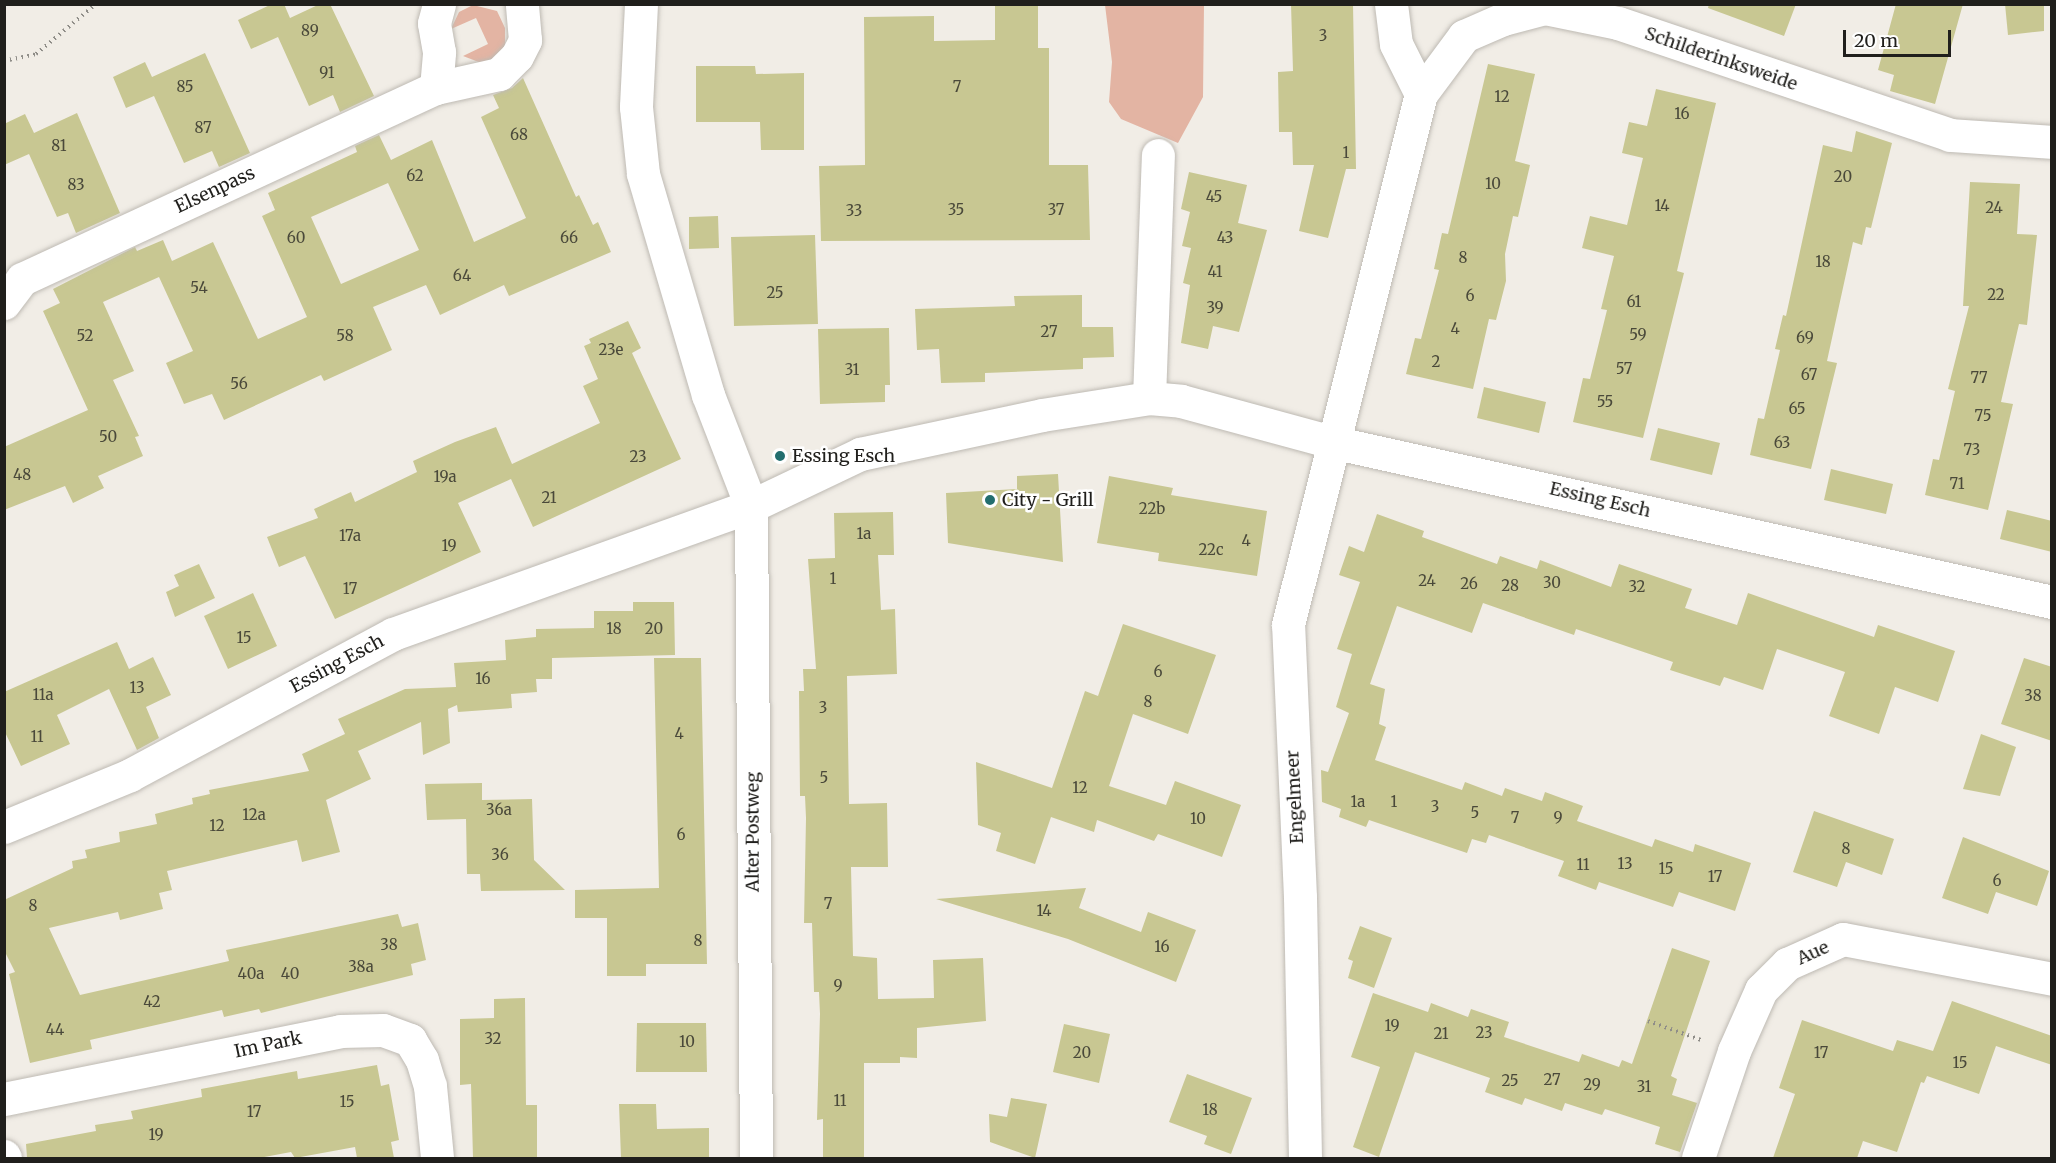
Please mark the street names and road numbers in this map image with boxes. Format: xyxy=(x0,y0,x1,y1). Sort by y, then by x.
street label: Schilderinksweide xyxy=(1642,23,1800,95)
street label: Elsenpass xyxy=(172,162,258,218)
street label: Essing Esch xyxy=(1547,478,1653,522)
street label: Essing Esch xyxy=(286,630,388,698)
street label: Engelmeer xyxy=(1282,750,1308,844)
street label: Alter Postweg xyxy=(742,772,764,892)
street label: Aue xyxy=(1794,936,1832,970)
street label: Im Park xyxy=(232,1027,304,1063)

